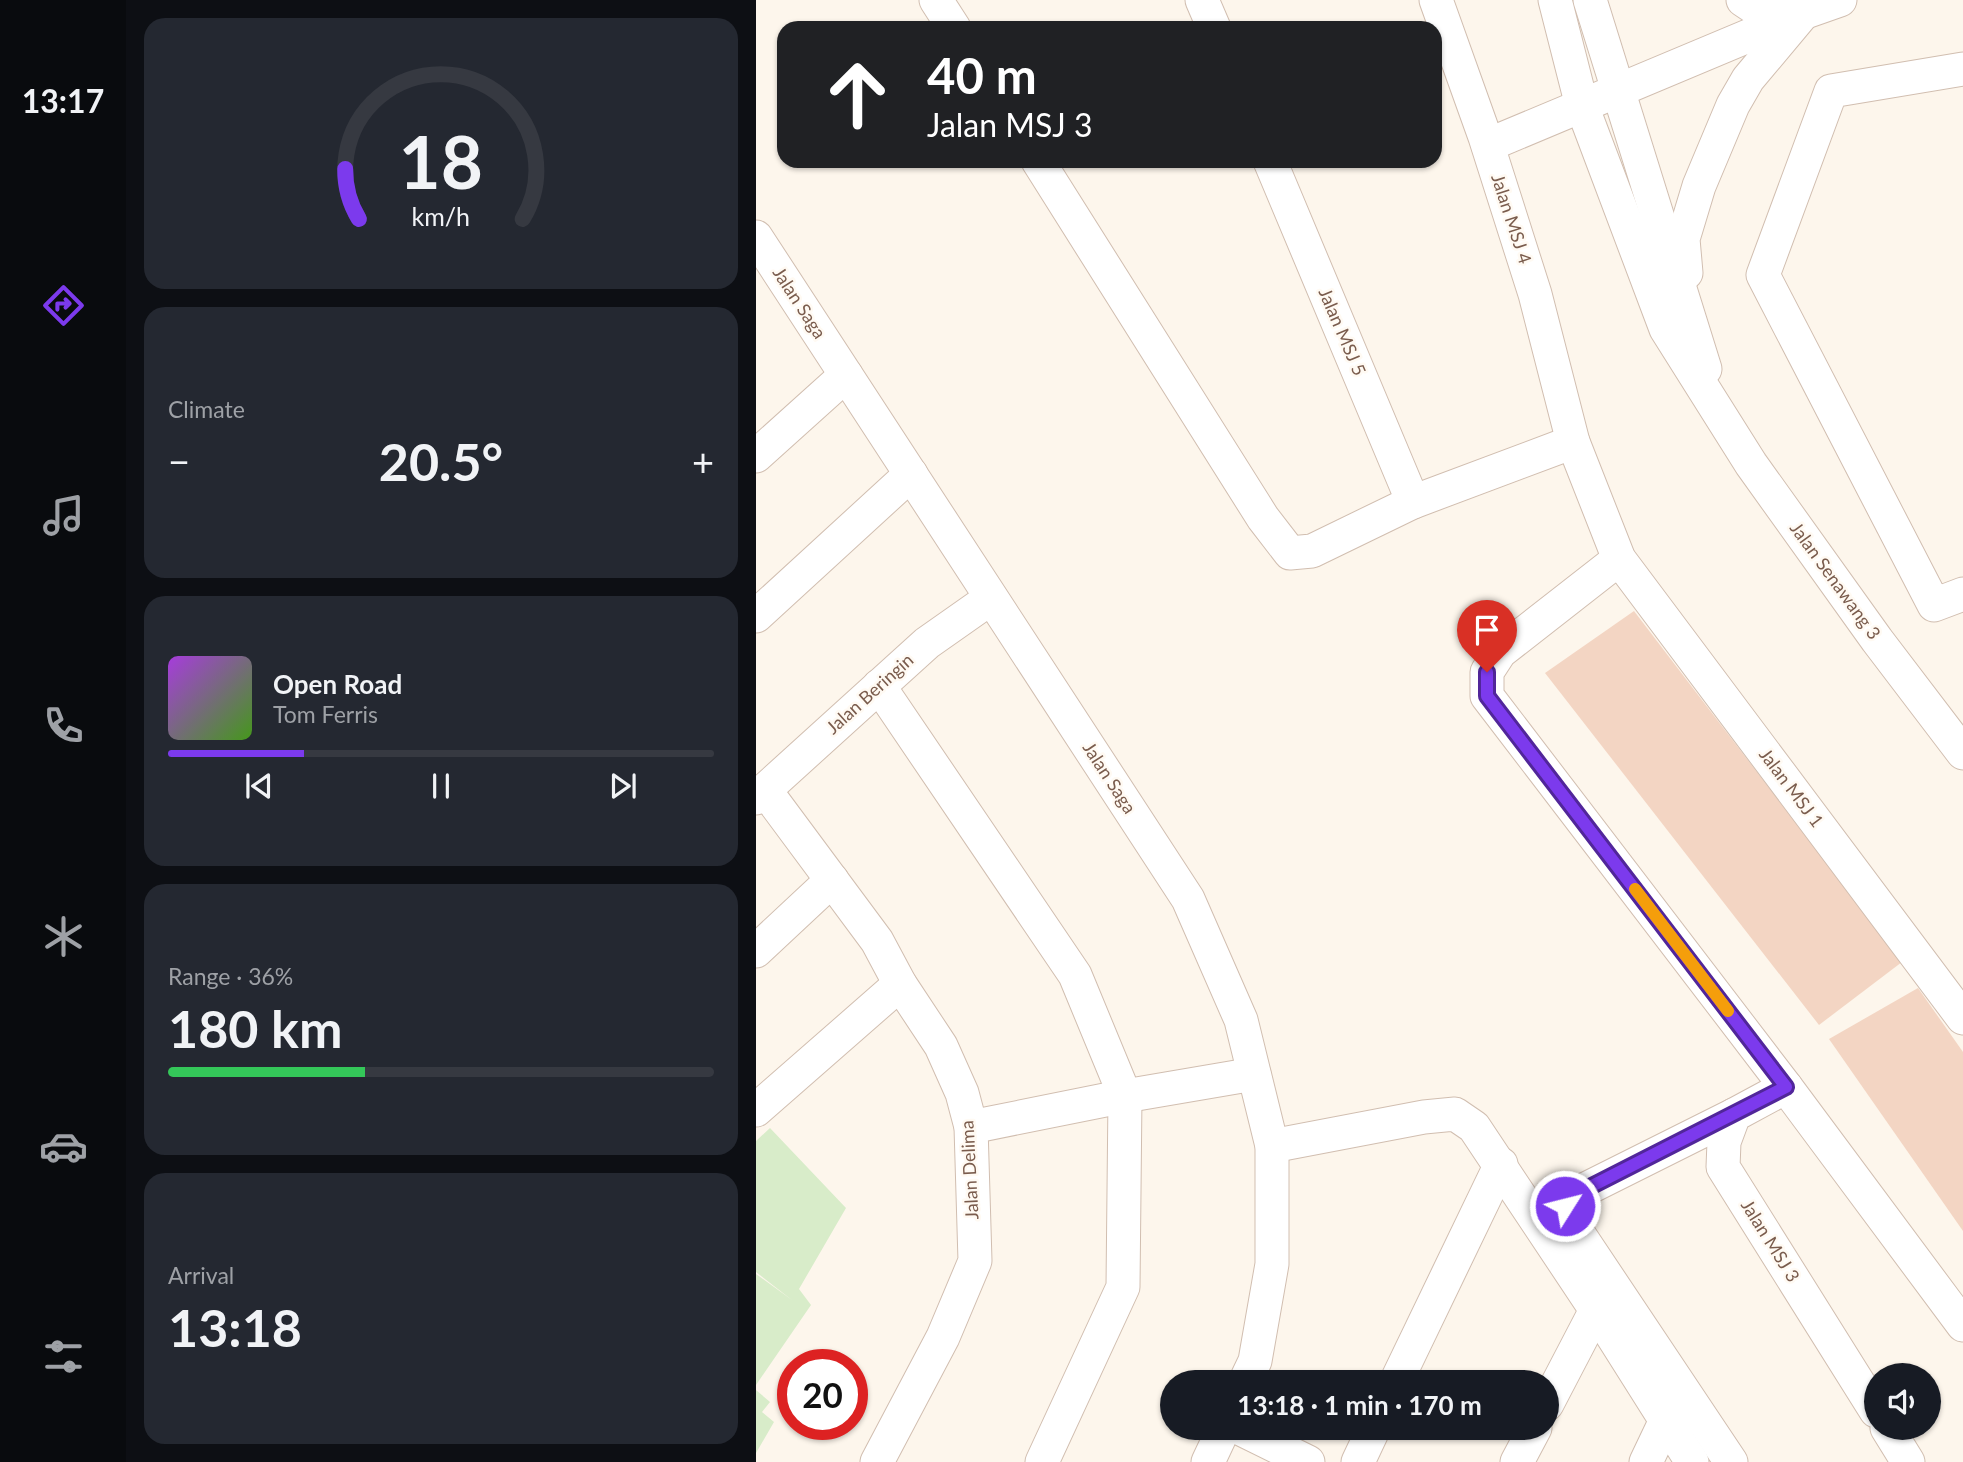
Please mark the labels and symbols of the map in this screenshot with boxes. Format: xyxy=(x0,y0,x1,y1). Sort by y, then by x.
street label: Jalan MSJ 4 xyxy=(1487,171,1537,266)
street label: Jalan Saga xyxy=(769,263,831,342)
street label: Jalan MSJ 5 xyxy=(1315,284,1371,379)
street label: Jalan Senawang 3 xyxy=(1786,517,1886,643)
pin xyxy=(1457,600,1517,672)
street label: Jalan Beringin xyxy=(821,648,917,738)
street label: Jalan Saga xyxy=(1079,738,1141,817)
street label: Jalan MSJ 1 xyxy=(1755,744,1829,831)
street label: Jalan Delima xyxy=(955,1120,983,1220)
position arrow xyxy=(1528,1169,1602,1243)
street label: Jalan MSJ 3 xyxy=(1737,1195,1805,1286)
speed limit sign: 20 xyxy=(777,1349,868,1440)

